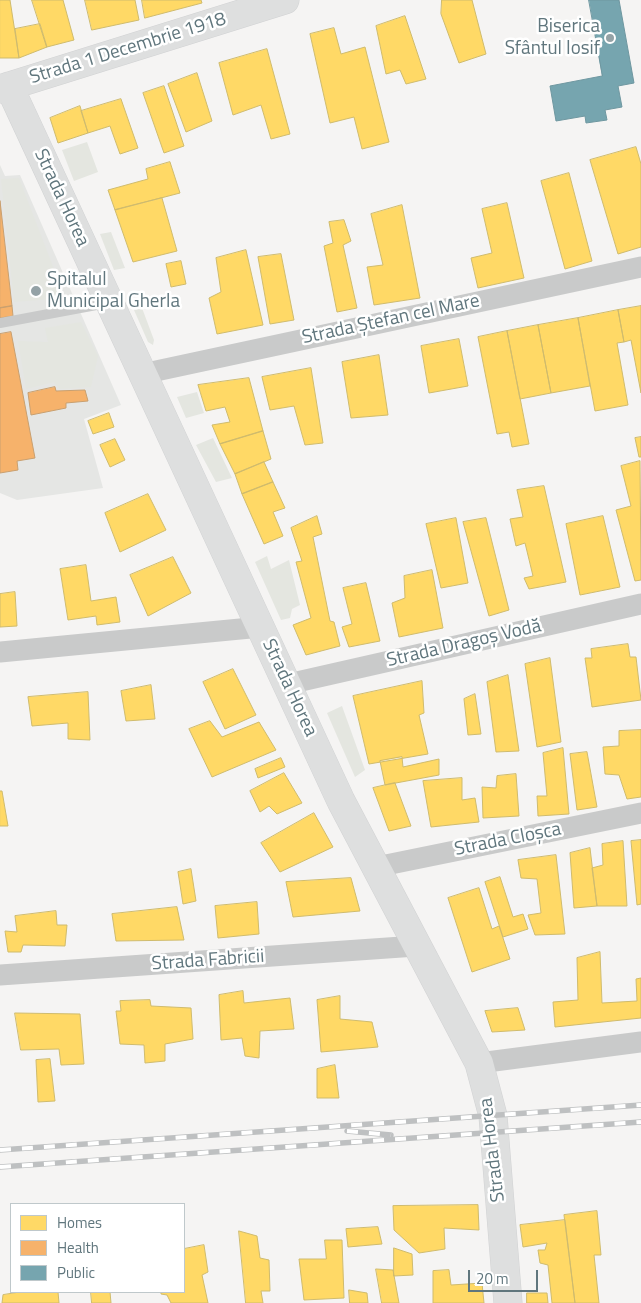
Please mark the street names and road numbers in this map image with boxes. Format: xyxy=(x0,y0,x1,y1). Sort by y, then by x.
street label: Strada 1 Decembrie 1918 xyxy=(27,8,229,90)
street label: Strada Horea xyxy=(29,146,93,250)
street label: Strada Ștefan cel Mare xyxy=(300,290,482,350)
street label: Strada Dragoș Vodă xyxy=(385,615,543,673)
street label: Strada Horea xyxy=(257,636,321,740)
street label: Strada Cloșca xyxy=(453,819,563,861)
street label: Strada Fabricii xyxy=(151,946,265,976)
street label: Strada Horea xyxy=(475,1097,511,1203)

